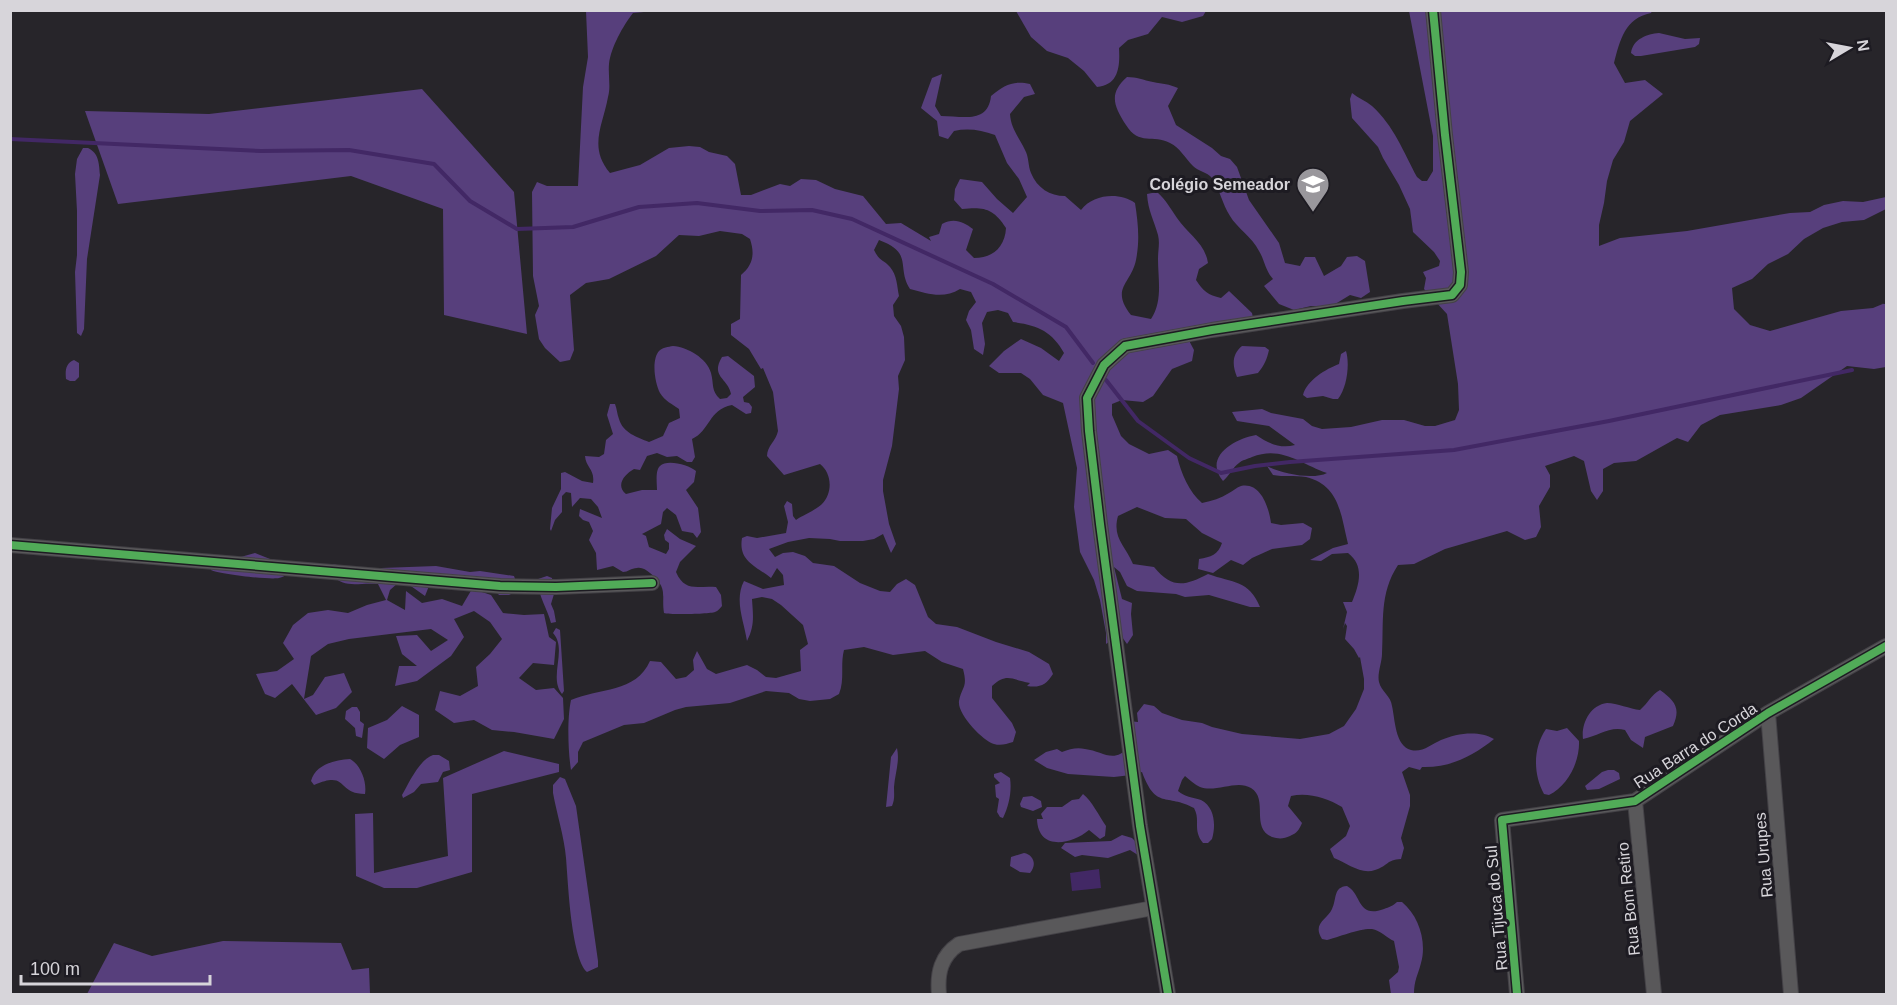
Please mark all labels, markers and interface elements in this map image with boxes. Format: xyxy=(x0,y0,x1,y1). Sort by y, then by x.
north arrow xyxy=(1819,18,1879,78)
text: N xyxy=(1854,38,1873,53)
school or university icon: Colégio Semeador xyxy=(1295,166,1331,213)
place label: Colégio Semeador xyxy=(1150,176,1290,193)
street label: Rua Barra do Corda xyxy=(1631,699,1760,792)
street label: Rua Urupes xyxy=(1751,812,1776,898)
street label: Rua Bom Retiro xyxy=(1614,841,1643,956)
street label: Rua Tijuca do Sul xyxy=(1483,845,1510,971)
scale bar xyxy=(21,948,210,986)
text: 100 m xyxy=(30,959,80,979)

